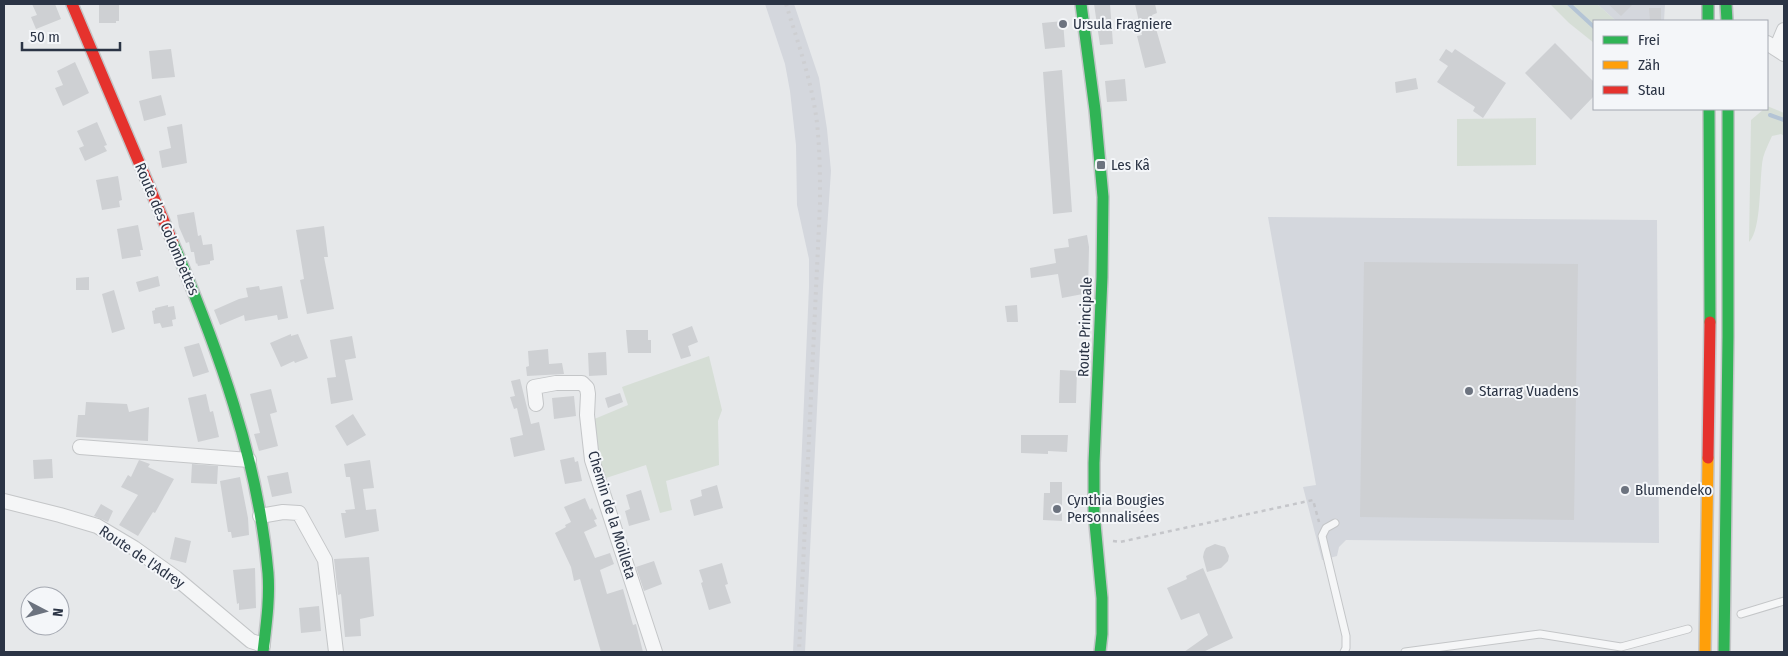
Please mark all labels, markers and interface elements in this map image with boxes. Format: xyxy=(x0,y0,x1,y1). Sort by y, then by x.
place label: Ursula Fragniere xyxy=(1073,15,1172,33)
marker: Ursula Fragniere xyxy=(1057,18,1069,30)
scale bar xyxy=(22,20,120,52)
legend xyxy=(1593,20,1768,110)
text: 50 m xyxy=(30,28,60,46)
text: Frei xyxy=(1638,31,1660,49)
text: Zäh xyxy=(1638,56,1660,74)
text: Stau xyxy=(1638,81,1665,99)
place label: Les Kâ xyxy=(1111,156,1150,174)
marker: Les Kâ xyxy=(1095,159,1107,171)
street label: Route des Colombettes xyxy=(131,160,203,298)
street label: Route Principale xyxy=(1074,277,1096,377)
place label: Starrag Vuadens xyxy=(1479,382,1579,400)
marker: Starrag Vuadens xyxy=(1463,385,1475,397)
street label: Chemin de la Moilleta xyxy=(584,449,640,581)
place label: Blumendeko xyxy=(1635,481,1712,499)
marker: Blumendeko xyxy=(1619,484,1631,496)
place label: Cynthia Bougies Personnalisées xyxy=(1067,491,1165,526)
marker: Cynthia Bougies Personnalisées xyxy=(1051,503,1063,515)
street label: Route de l'Adrey xyxy=(96,522,188,592)
north arrow xyxy=(20,586,70,636)
text: N xyxy=(49,607,66,617)

